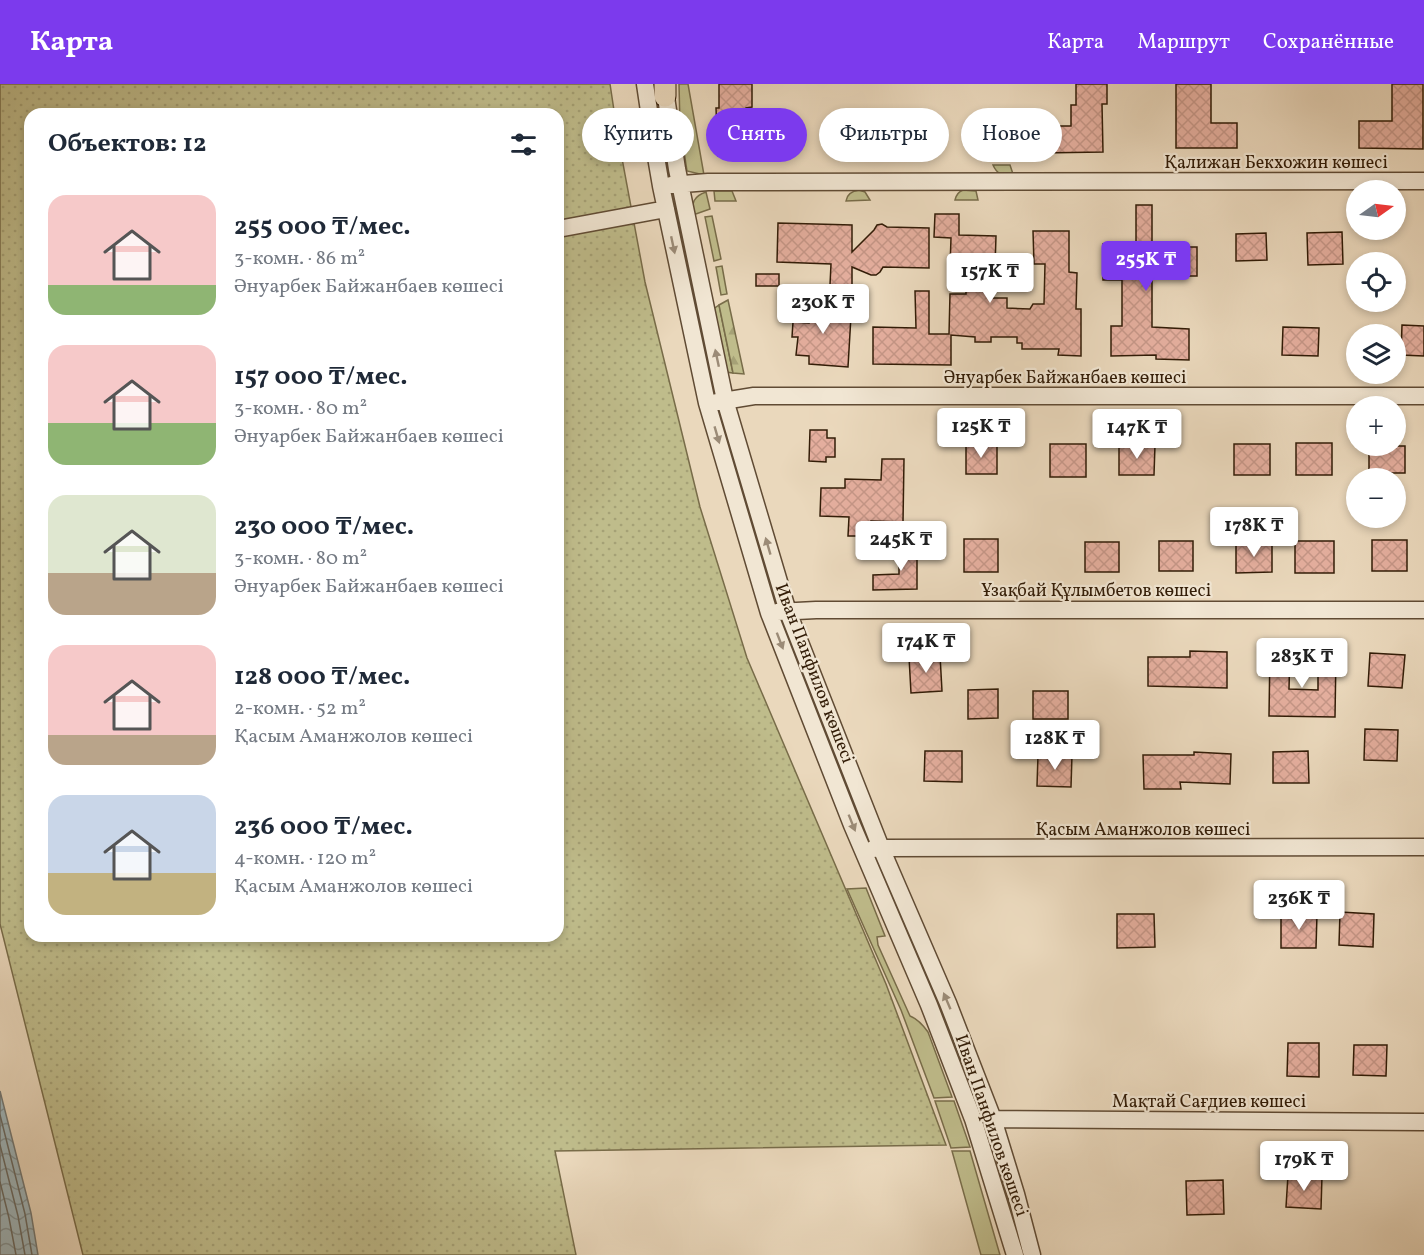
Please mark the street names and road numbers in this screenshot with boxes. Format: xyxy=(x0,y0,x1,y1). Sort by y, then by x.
street label: Қалижан Бекхожин көшесі xyxy=(1164,151,1388,176)
street label: Әнуарбек Байжанбаев көшесі xyxy=(944,366,1186,391)
street label: Ұзақбай Құлымбетов көшесі xyxy=(981,579,1211,604)
street label: Иван Панфилов көшесі xyxy=(768,580,860,767)
street label: Қасым Аманжолов көшесі xyxy=(1035,818,1251,843)
street label: Иван Панфилов көшесі xyxy=(948,1031,1034,1220)
street label: Мақтай Сағдиев көшесі xyxy=(1112,1090,1306,1115)

